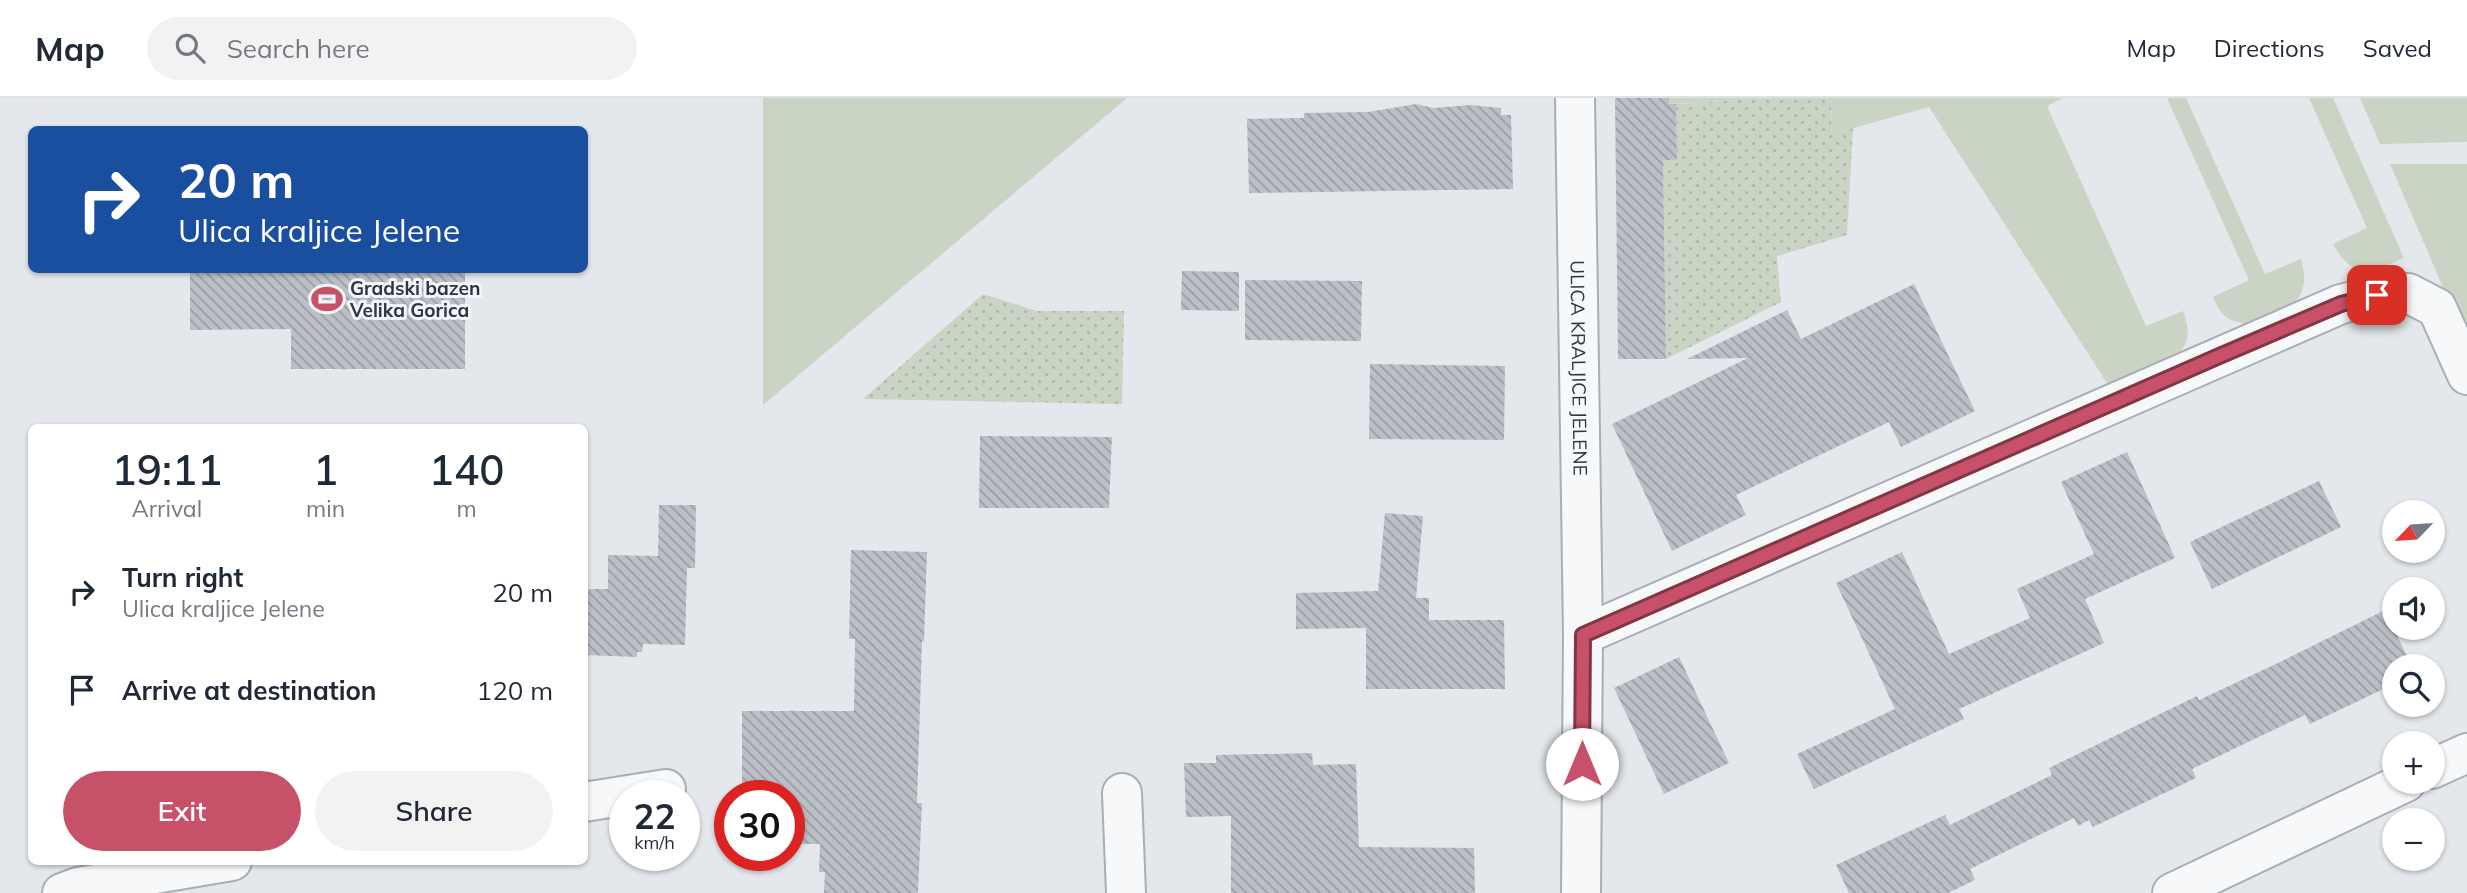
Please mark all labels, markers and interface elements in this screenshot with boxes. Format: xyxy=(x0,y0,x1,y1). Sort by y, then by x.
search box xyxy=(147,17,637,80)
text: Map xyxy=(35,28,105,69)
icon: search xyxy=(171,29,209,67)
text: Search here xyxy=(227,32,370,65)
text: Map xyxy=(2126,33,2176,63)
text: Directions xyxy=(2214,33,2325,63)
text: Saved xyxy=(2363,33,2432,63)
text: 20 m xyxy=(178,149,294,210)
icon: right xyxy=(63,154,154,245)
text: Ulica kraljice Jelene xyxy=(178,210,460,250)
street label: ULICA KRALJICE JELENE xyxy=(1565,260,1593,476)
pin xyxy=(2347,265,2407,325)
place label: Gradski bazen Velika Gorica xyxy=(349,276,480,322)
icon: arrive xyxy=(2358,276,2396,314)
sports icon: Gradski bazen Velika Gorica xyxy=(310,282,344,316)
text: 19:11 xyxy=(112,443,222,496)
text: 1 xyxy=(313,443,338,496)
text: 140 xyxy=(429,443,504,496)
text: Arrival xyxy=(132,494,202,523)
text: min xyxy=(306,494,345,523)
text: m xyxy=(456,494,477,523)
north arrow xyxy=(2382,500,2445,564)
map controls xyxy=(2382,500,2445,871)
text: Turn right xyxy=(122,561,243,594)
icon: right xyxy=(63,573,101,611)
text: 20 m xyxy=(492,576,553,609)
button: sound xyxy=(2382,577,2445,640)
text: Ulica kraljice Jelene xyxy=(122,594,325,623)
button: search xyxy=(2382,654,2445,717)
icon: arrive xyxy=(63,671,101,709)
text: Arrive at destination xyxy=(122,674,377,707)
text: 120 m xyxy=(477,674,553,707)
position arrow xyxy=(1545,727,1619,801)
button: + xyxy=(2382,731,2445,794)
button: Exit xyxy=(63,771,301,851)
button: Share xyxy=(315,771,553,851)
speed limit sign: 30 xyxy=(714,780,805,871)
text: 22 xyxy=(633,794,676,838)
button: − xyxy=(2382,808,2445,871)
text: km/h xyxy=(634,831,675,854)

